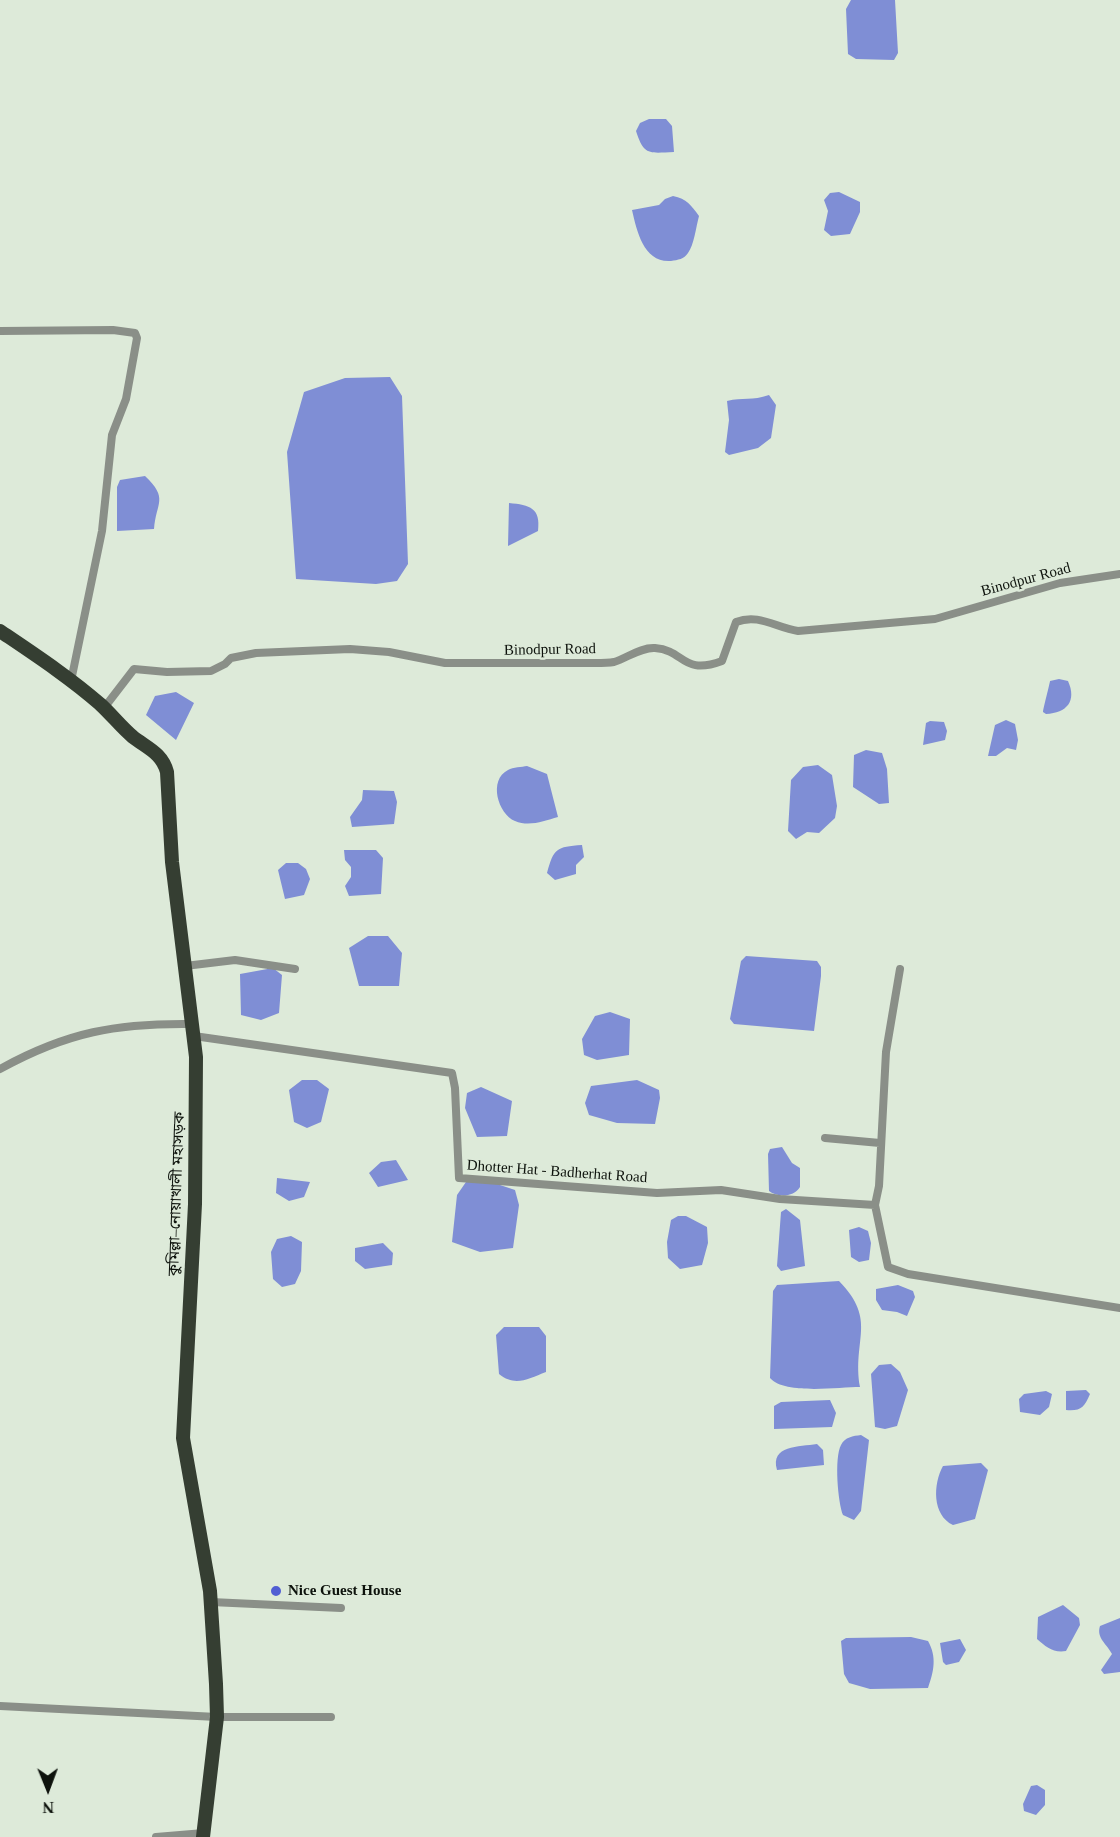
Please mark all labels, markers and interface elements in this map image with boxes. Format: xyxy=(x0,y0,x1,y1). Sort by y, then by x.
street label: Binodpur Road xyxy=(979,559,1073,601)
street label: Binodpur Road xyxy=(504,640,596,660)
street label: কুমিল্লা–নোয়াখালী মহাসড়ক xyxy=(165,1111,189,1277)
street label: Dhotter Hat - Badherhat Road xyxy=(466,1157,648,1187)
place label: Nice Guest House xyxy=(288,1582,401,1600)
marker: Nice Guest House xyxy=(269,1584,283,1598)
north arrow xyxy=(18,1759,78,1819)
text: N xyxy=(42,1799,54,1816)

